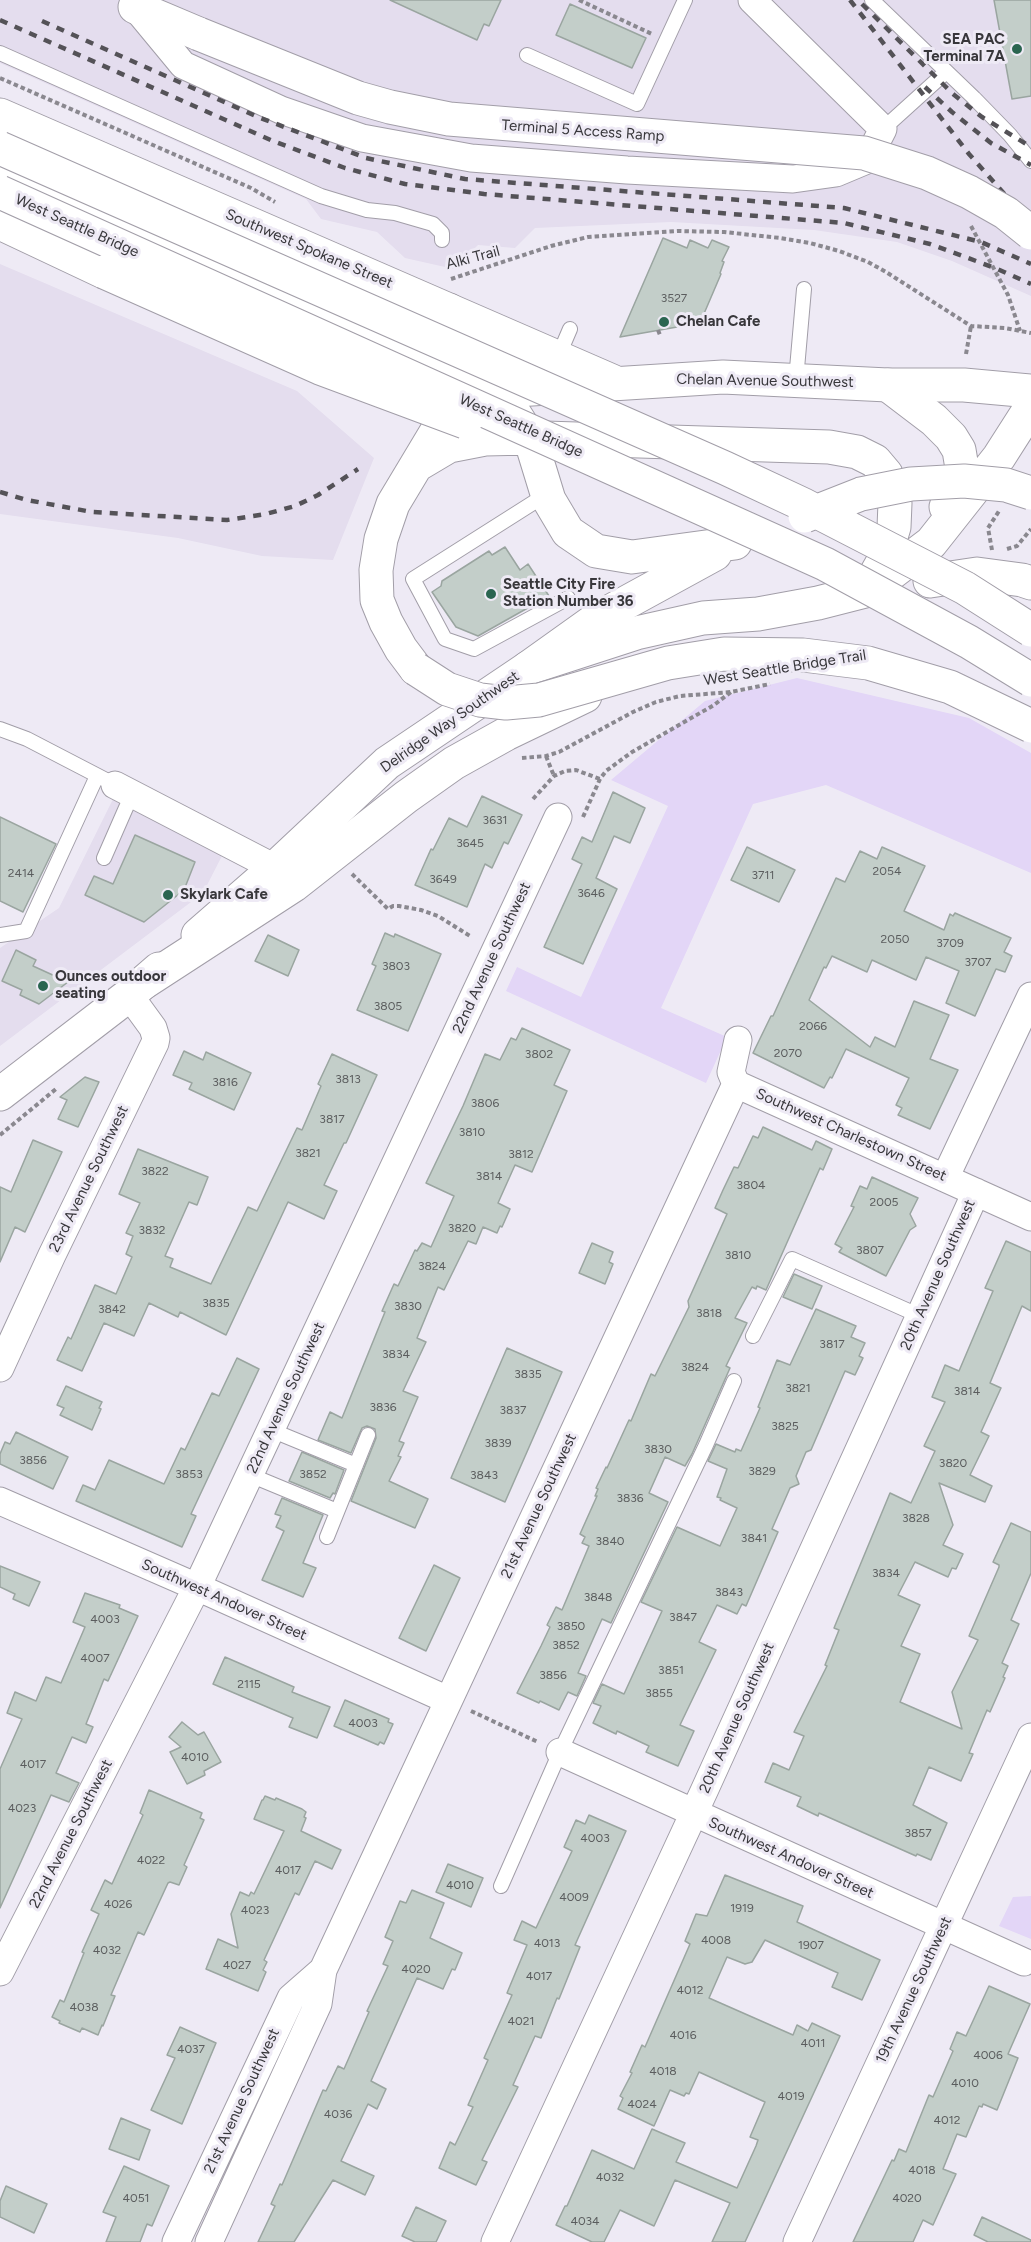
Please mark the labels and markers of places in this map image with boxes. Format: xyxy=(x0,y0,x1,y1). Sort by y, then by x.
place label: SEA PAC Terminal 7A xyxy=(923,31,1005,66)
marker: SEA PAC Terminal 7A xyxy=(1010,42,1024,56)
place label: Chelan Cafe xyxy=(676,313,760,331)
marker: Chelan Cafe xyxy=(657,315,671,329)
place label: Seattle City Fire Station Number 36 xyxy=(503,576,633,611)
marker: Seattle City Fire Station Number 36 xyxy=(484,587,498,601)
place label: Skylark Cafe xyxy=(180,886,268,904)
marker: Skylark Cafe xyxy=(161,888,175,902)
place label: Ounces outdoor seating xyxy=(55,968,166,1003)
marker: Ounces outdoor seating xyxy=(36,979,50,993)

